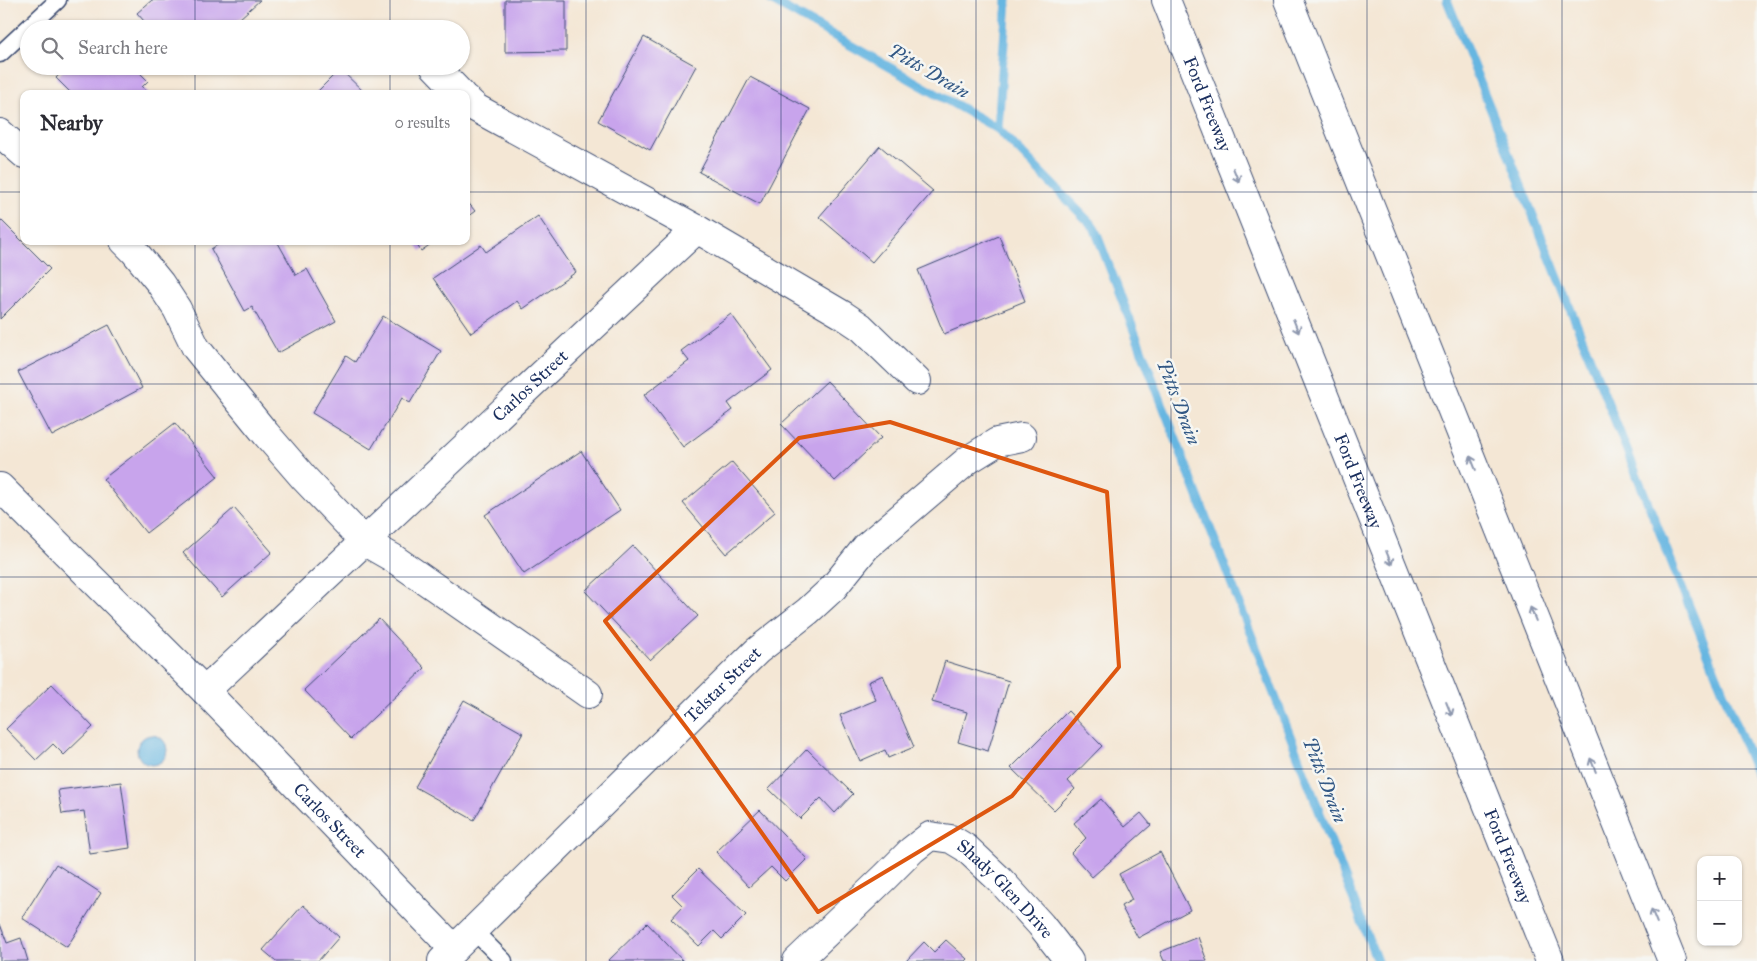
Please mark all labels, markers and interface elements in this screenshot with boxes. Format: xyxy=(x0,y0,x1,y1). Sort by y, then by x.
search box xyxy=(20,20,470,75)
icon: search xyxy=(38,34,66,62)
text: Search here xyxy=(78,36,168,59)
water label: Pitts Drain xyxy=(884,39,974,103)
street label: Ford Freeway xyxy=(1179,53,1237,155)
text: Nearby xyxy=(40,110,103,136)
text: 0 results xyxy=(395,113,450,132)
one-way arrow xyxy=(1232,167,1241,182)
one-way arrow xyxy=(1292,318,1302,333)
street label: Carlos Street xyxy=(488,344,573,426)
water label: Pitts Drain xyxy=(1152,356,1206,448)
street label: Ford Freeway xyxy=(1329,430,1387,532)
one-way arrow xyxy=(1468,456,1477,471)
one-way arrow xyxy=(1385,550,1394,565)
one-way arrow xyxy=(1528,607,1537,622)
street label: Telstar Street xyxy=(680,642,766,727)
one-way arrow xyxy=(1445,701,1455,716)
water label: Pitts Drain xyxy=(1298,734,1352,826)
one-way arrow xyxy=(1588,758,1598,773)
street label: Carlos Street xyxy=(289,778,371,863)
street label: Ford Freeway xyxy=(1479,805,1537,908)
street label: Shady Glen Drive xyxy=(953,834,1058,943)
map controls xyxy=(1697,856,1742,946)
button: + xyxy=(1697,856,1742,901)
button: − xyxy=(1697,901,1742,946)
one-way arrow xyxy=(1648,909,1658,924)

